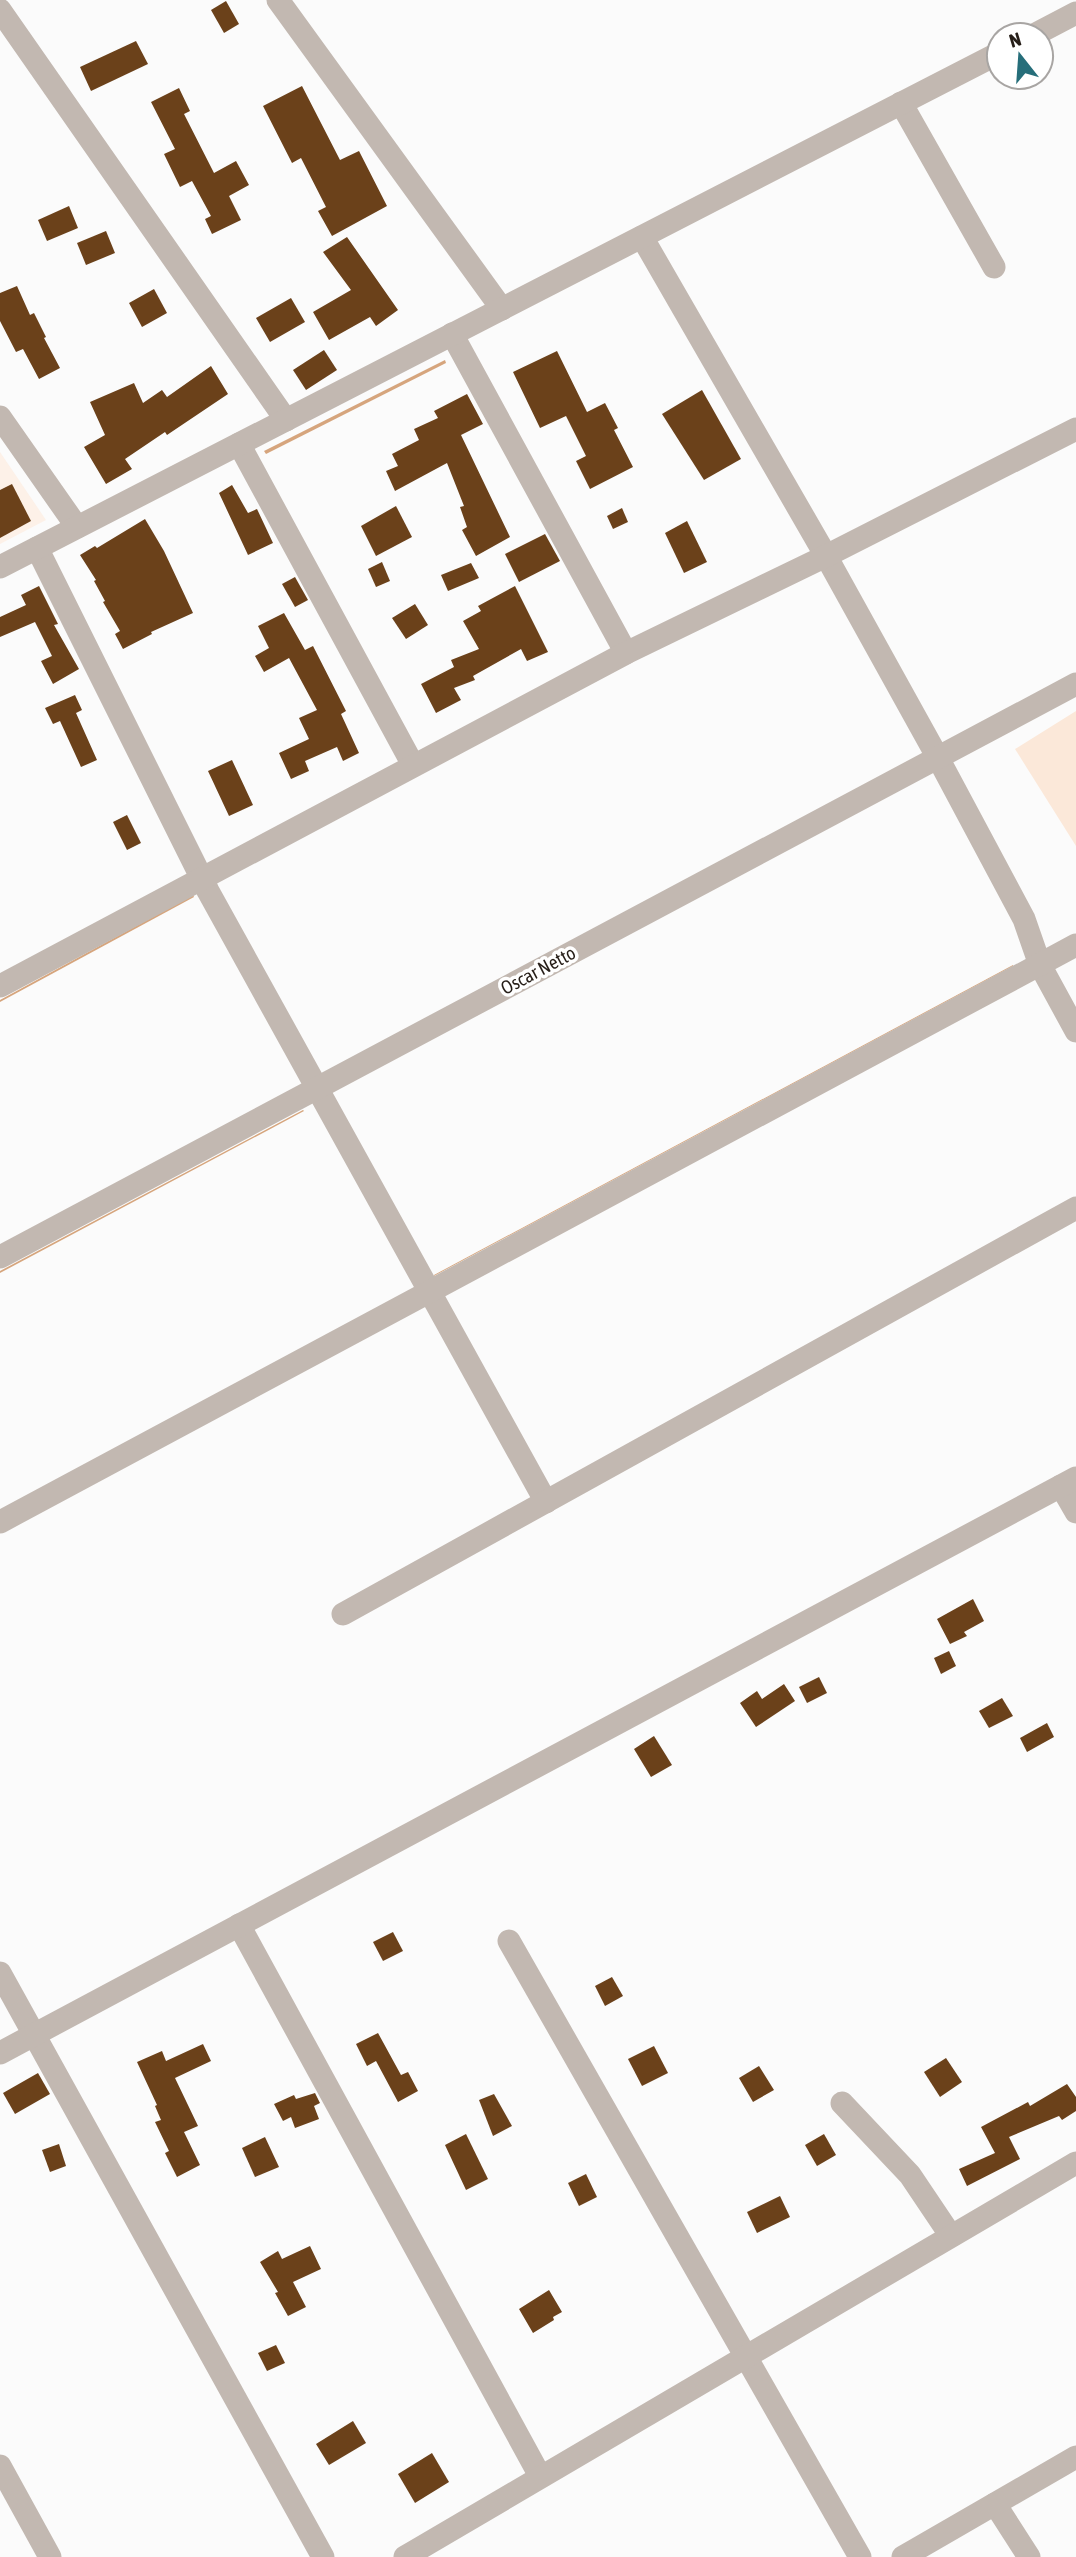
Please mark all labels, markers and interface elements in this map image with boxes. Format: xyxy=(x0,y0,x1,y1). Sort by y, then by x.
north arrow xyxy=(985,21,1055,91)
text: N xyxy=(1006,28,1024,52)
street label: Oscar Netto xyxy=(497,941,579,999)

